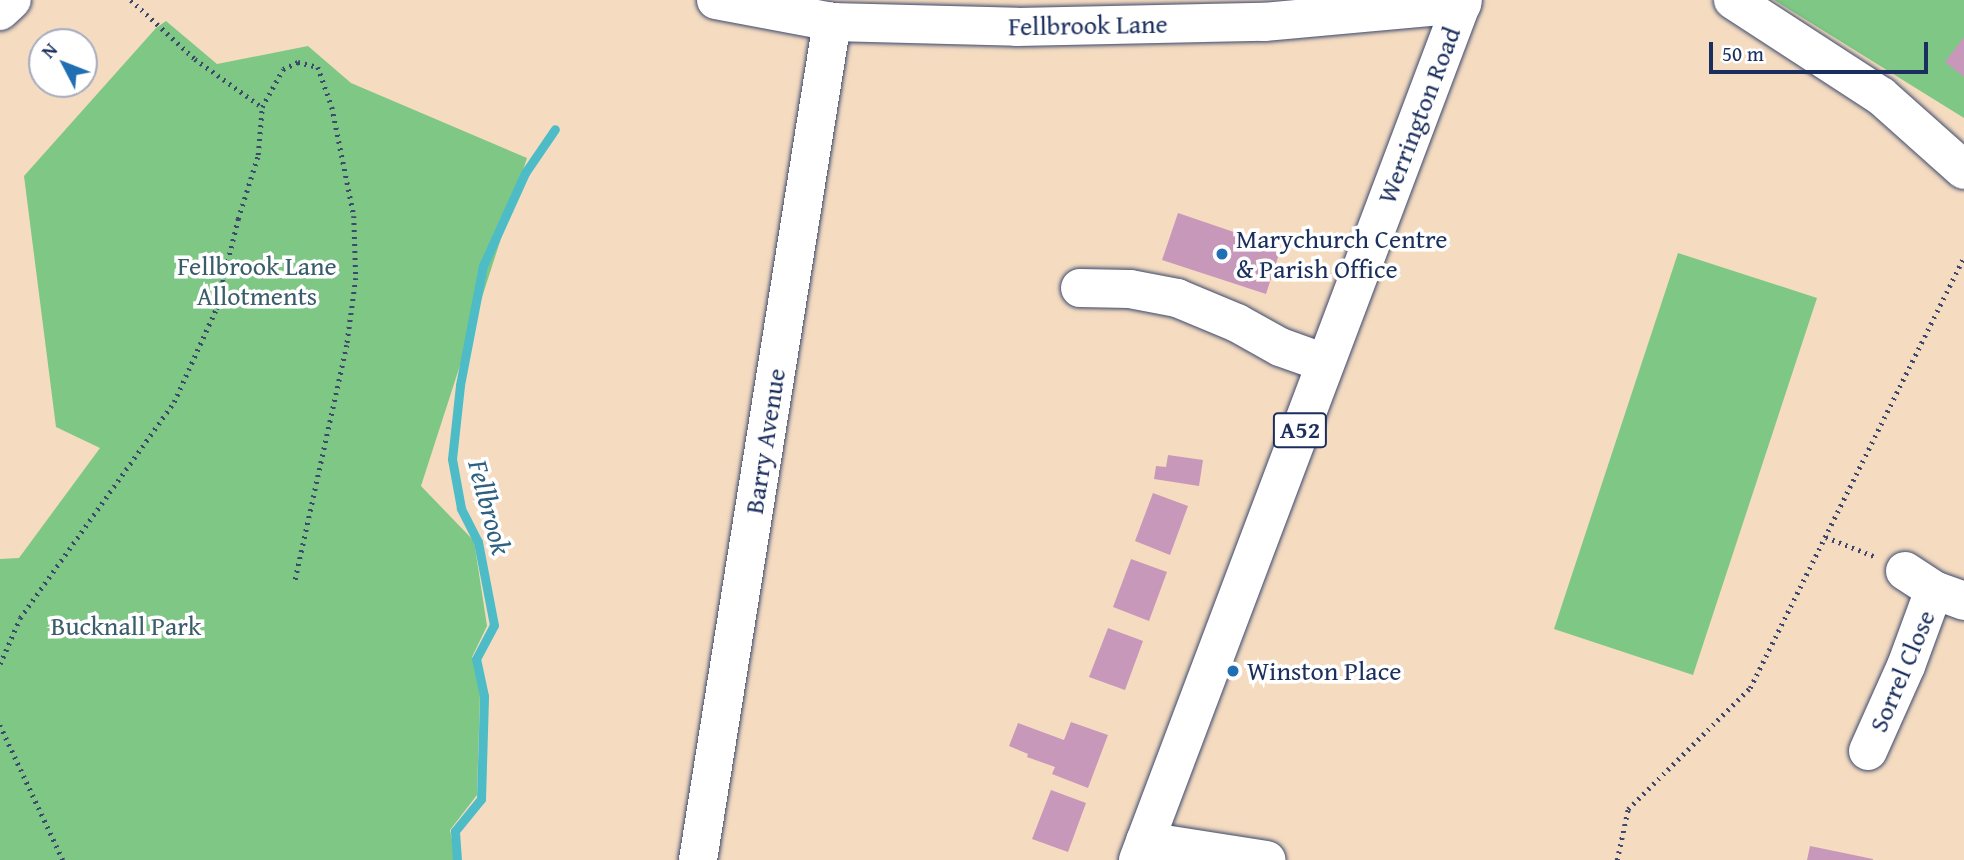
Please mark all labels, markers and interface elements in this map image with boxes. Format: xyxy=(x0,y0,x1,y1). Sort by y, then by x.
street label: Fellbrook Lane xyxy=(1008,8,1168,42)
street label: Werrington Road xyxy=(1371,22,1467,208)
north arrow xyxy=(28,28,98,98)
scale bar xyxy=(1712,28,1931,72)
text: N xyxy=(34,36,64,64)
text: 50 m xyxy=(1722,38,1764,69)
place label: Marychurch Centre & Parish Office xyxy=(1236,223,1447,284)
marker: Marychurch Centre & Parish Office xyxy=(1214,246,1230,262)
park label: Fellbrook Lane Allotments xyxy=(177,250,337,312)
street label: Barry Avenue xyxy=(738,366,792,516)
road number: A52 xyxy=(1272,410,1328,450)
water label: Fellbrook xyxy=(461,456,519,558)
street label: Sorrel Close xyxy=(1862,605,1942,737)
park label: Bucknall Park xyxy=(51,610,201,642)
place label: Winston Place xyxy=(1247,655,1401,687)
marker: Winston Place xyxy=(1225,663,1241,679)

